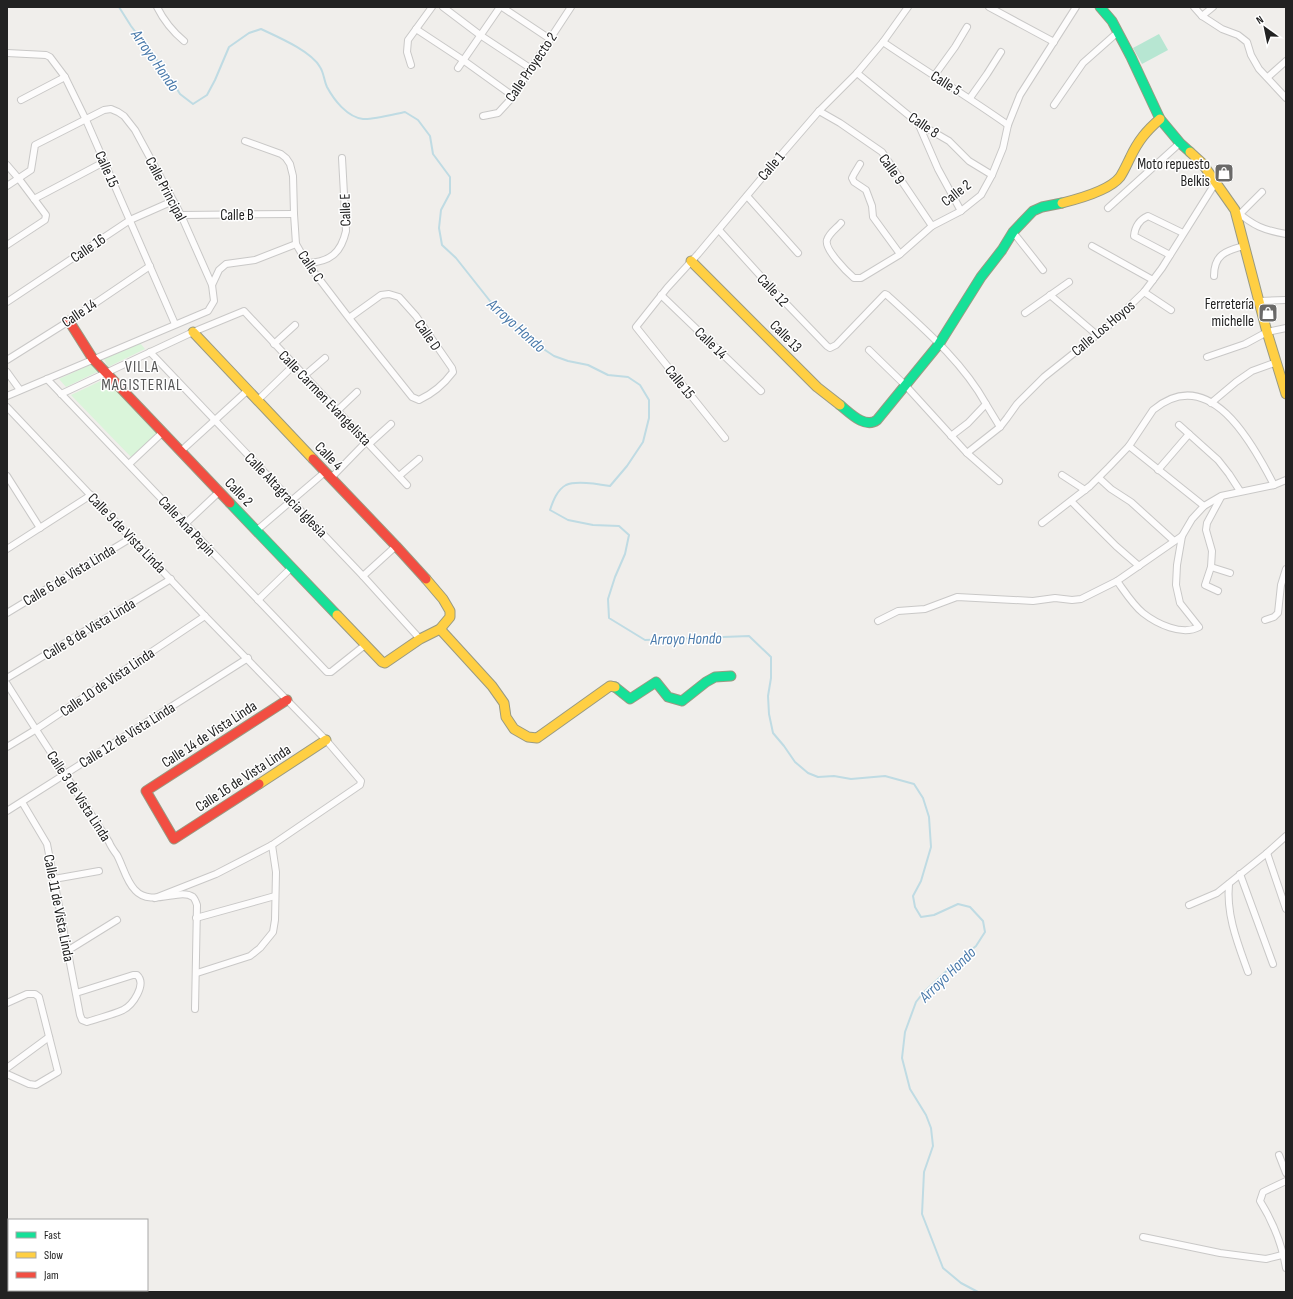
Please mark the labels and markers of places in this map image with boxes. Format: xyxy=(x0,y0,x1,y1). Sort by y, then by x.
place label: Moto repuesto Belkis xyxy=(1137,155,1210,191)
shop icon: Moto repuesto Belkis xyxy=(1213,162,1235,184)
place label: Ferretería michelle xyxy=(1205,295,1254,331)
shop icon: Ferretería michelle xyxy=(1257,302,1279,324)

